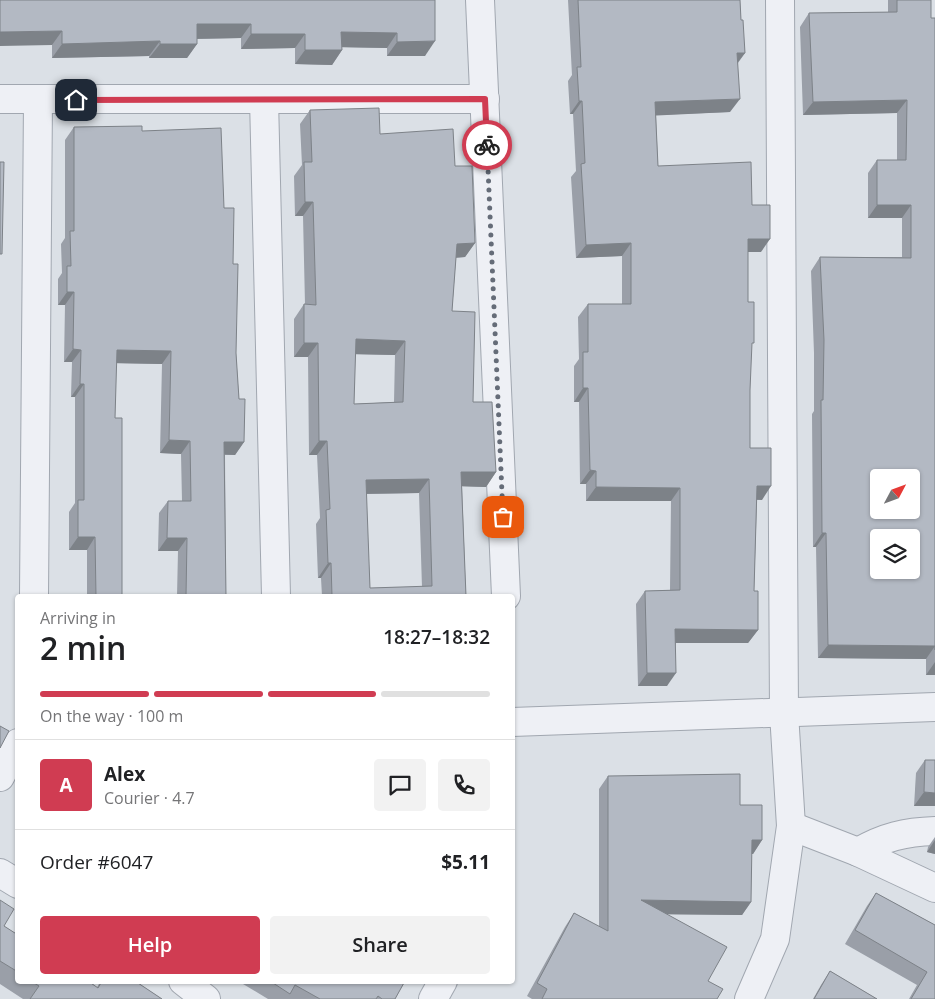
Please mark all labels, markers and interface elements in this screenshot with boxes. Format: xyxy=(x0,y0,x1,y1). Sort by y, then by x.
pin xyxy=(55,79,97,121)
icon: home xyxy=(62,86,90,114)
courier xyxy=(462,120,512,170)
icon: bike xyxy=(473,131,501,159)
north arrow xyxy=(870,469,920,519)
map controls xyxy=(870,469,920,579)
pin xyxy=(482,496,524,538)
icon: bag xyxy=(489,503,517,531)
button: layers xyxy=(870,529,920,579)
text: Arriving in xyxy=(40,607,116,629)
text: 18:27–18:32 xyxy=(383,624,490,650)
text: 2 min xyxy=(40,626,126,669)
text: On the way · 100 m xyxy=(40,705,183,727)
button: chat xyxy=(374,759,426,811)
button: phone xyxy=(438,759,490,811)
text: Alex xyxy=(104,761,145,787)
text: A xyxy=(59,772,73,798)
text: Courier · 4.7 xyxy=(104,787,195,809)
text: Order #6047 xyxy=(40,849,153,875)
text: $5.11 xyxy=(441,849,490,875)
button: Help xyxy=(40,916,260,974)
button: Share xyxy=(270,916,490,974)

